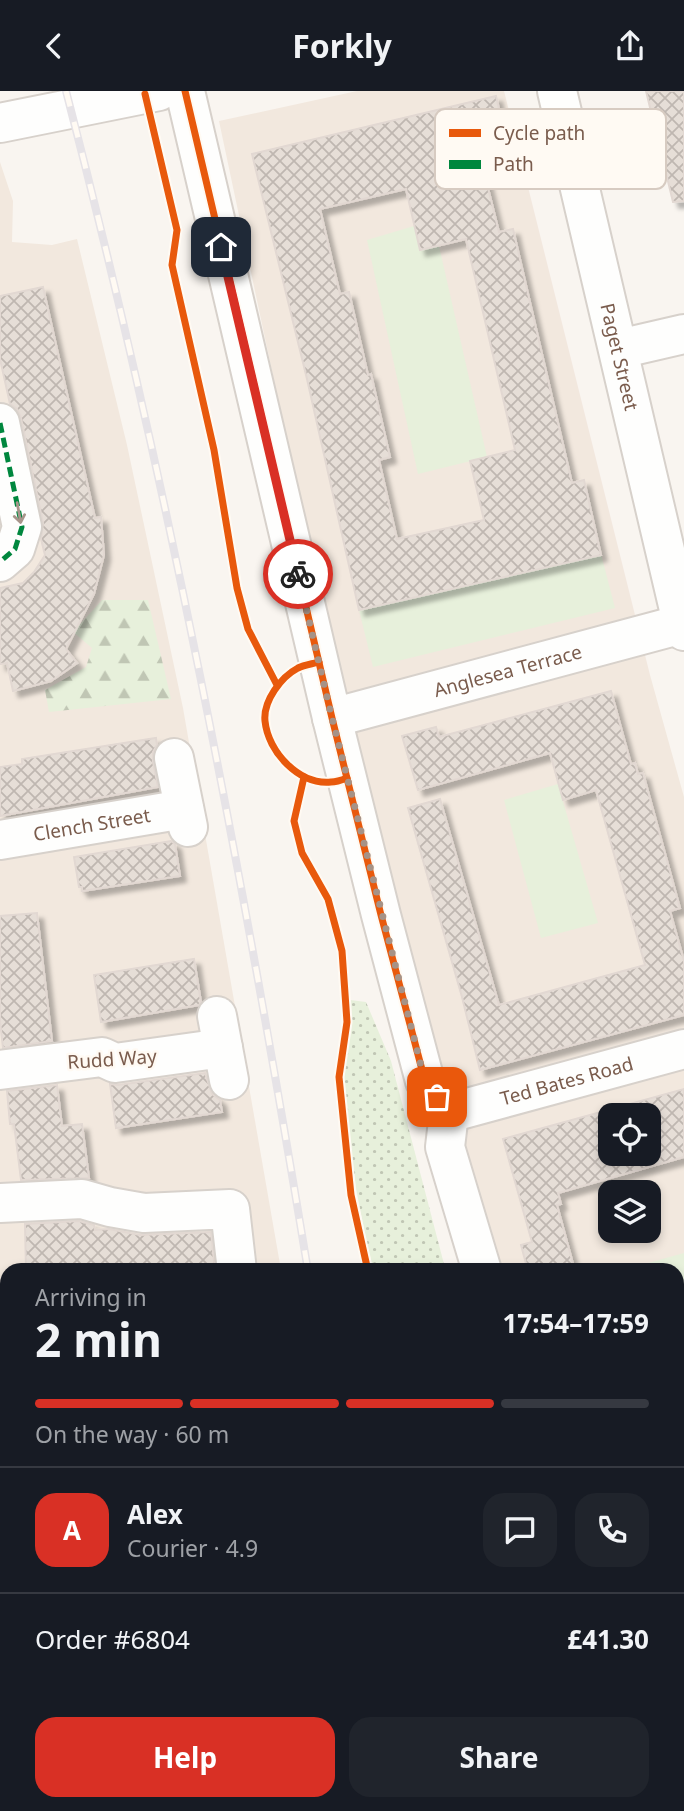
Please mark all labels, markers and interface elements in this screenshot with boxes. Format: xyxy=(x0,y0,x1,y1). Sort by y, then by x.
text: Forkly xyxy=(292,24,392,67)
icon: back xyxy=(35,27,73,65)
icon: share xyxy=(611,27,649,65)
legend xyxy=(435,109,666,189)
text: Cycle path xyxy=(493,120,585,146)
text: Path xyxy=(493,151,534,177)
pin xyxy=(191,217,251,277)
icon: home xyxy=(202,228,240,266)
street label: Paget Street xyxy=(594,301,645,413)
one-way arrow xyxy=(13,501,27,524)
courier xyxy=(263,539,333,609)
icon: bike xyxy=(279,555,317,593)
street label: Anglesea Terrace xyxy=(431,638,585,703)
street label: Clench Street xyxy=(31,802,152,847)
street label: Rudd Way xyxy=(66,1043,158,1075)
street label: Ted Bates Road xyxy=(497,1050,636,1111)
pin xyxy=(407,1067,467,1127)
icon: bag xyxy=(418,1078,456,1116)
map controls xyxy=(598,1103,661,1243)
button: locate xyxy=(598,1103,661,1166)
button: layers xyxy=(598,1180,661,1243)
text: Arriving in xyxy=(35,1281,147,1313)
text: 17:54–17:59 xyxy=(502,1305,649,1341)
text: 2 min xyxy=(35,1308,162,1370)
text: On the way · 60 m xyxy=(35,1418,229,1450)
button: chat xyxy=(483,1493,557,1567)
button: phone xyxy=(575,1493,649,1567)
text: Alex xyxy=(127,1496,183,1532)
text: A xyxy=(63,1512,81,1548)
text: Courier · 4.9 xyxy=(127,1532,258,1564)
text: Order #6804 xyxy=(35,1621,190,1657)
text: £41.30 xyxy=(567,1621,649,1657)
button: Help xyxy=(35,1717,335,1797)
button: Share xyxy=(349,1717,649,1797)

